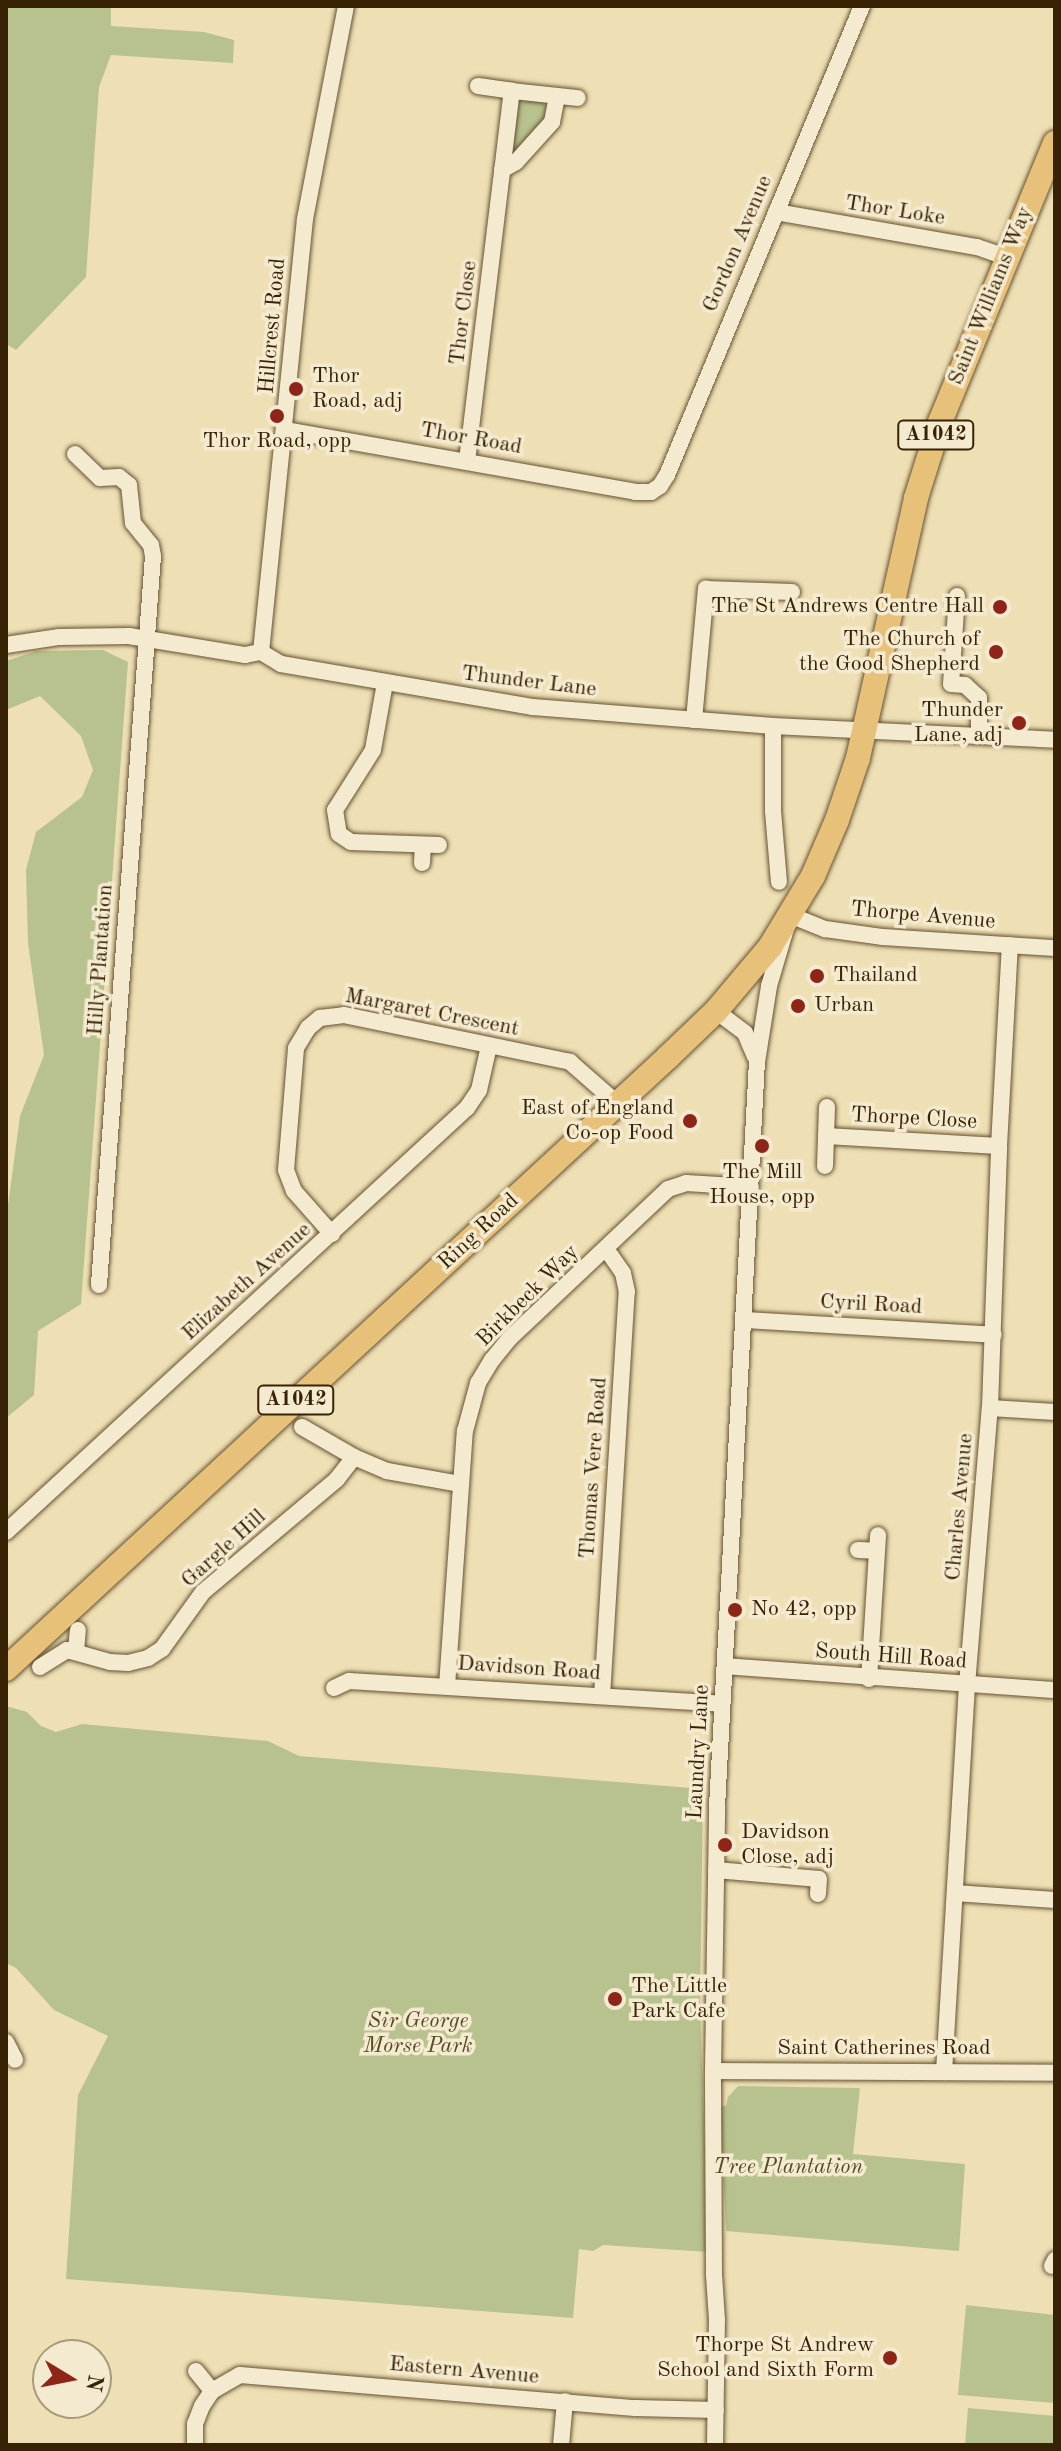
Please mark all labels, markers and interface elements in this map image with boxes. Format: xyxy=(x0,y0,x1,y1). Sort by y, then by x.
street label: Gordon Avenue xyxy=(697,172,779,316)
street label: Thor Loke xyxy=(843,190,947,232)
street label: Saint Williams Way xyxy=(943,203,1039,389)
street label: Hillcrest Road xyxy=(254,257,292,395)
street label: Thor Close xyxy=(444,259,484,367)
place label: Thor Road, adj xyxy=(312,363,403,414)
marker: Thor Road, adj xyxy=(287,380,305,398)
marker: Thor Road, opp xyxy=(268,407,286,425)
street label: Thor Road xyxy=(418,417,524,461)
road number: A1042 xyxy=(896,419,976,451)
place label: Thor Road, opp xyxy=(203,429,351,455)
place label: The St Andrews Centre Hall xyxy=(711,594,984,620)
marker: The St Andrews Centre Hall xyxy=(991,598,1009,616)
place label: The Church of the Good Shepherd xyxy=(799,626,980,678)
marker: The Church of the Good Shepherd xyxy=(987,643,1005,661)
street label: Thunder Lane xyxy=(460,661,598,703)
place label: Thunder Lane, adj xyxy=(914,697,1003,748)
marker: Thunder Lane, adj xyxy=(1010,714,1028,732)
street label: Hilly Plantation xyxy=(83,883,119,1037)
street label: Thorpe Avenue xyxy=(850,897,996,935)
place label: Thailand xyxy=(833,963,918,989)
marker: Thailand xyxy=(808,967,826,985)
street label: Margaret Crescent xyxy=(343,983,521,1043)
place label: Urban xyxy=(814,993,874,1019)
marker: Urban xyxy=(789,997,807,1015)
place label: East of England Co-op Food xyxy=(521,1095,674,1146)
street label: Thorpe Close xyxy=(850,1103,978,1135)
marker: East of England Co-op Food xyxy=(681,1112,699,1130)
marker: The Mill House, opp xyxy=(753,1137,771,1155)
place label: The Mill House, opp xyxy=(709,1159,815,1210)
street label: Ring Road xyxy=(433,1188,525,1276)
street label: Elizabeth Avenue xyxy=(177,1217,317,1347)
street label: Birkbeck Way xyxy=(471,1239,585,1353)
street label: Cyril Road xyxy=(819,1289,923,1321)
street label: Thomas Vere Road xyxy=(574,1376,614,1560)
road number: A1042 xyxy=(256,1384,336,1416)
street label: Charles Avenue xyxy=(940,1432,980,1582)
street label: Gargle Hill xyxy=(176,1504,272,1594)
place label: No 42, opp xyxy=(751,1597,857,1623)
marker: No 42, opp xyxy=(726,1601,744,1619)
street label: South Hill Road xyxy=(814,1639,968,1675)
street label: Davidson Road xyxy=(456,1651,602,1687)
street label: Laundry Lane xyxy=(682,1684,716,1820)
place label: Davidson Close, adj xyxy=(741,1819,834,1870)
marker: Davidson Close, adj xyxy=(716,1836,734,1854)
place label: The Little Park Cafe xyxy=(631,1973,727,2024)
marker: The Little Park Cafe xyxy=(606,1990,624,2008)
park label: Sir George Morse Park xyxy=(363,2008,473,2060)
street label: Saint Catherines Road xyxy=(777,2036,991,2062)
park label: Tree Plantation xyxy=(713,2155,863,2181)
place label: Thorpe St Andrew School and Sixth Form xyxy=(657,2332,874,2384)
north arrow xyxy=(32,2339,112,2419)
marker: Thorpe St Andrew School and Sixth Form xyxy=(881,2349,899,2367)
street label: Eastern Avenue xyxy=(388,2351,540,2391)
text: N xyxy=(81,2373,106,2393)

